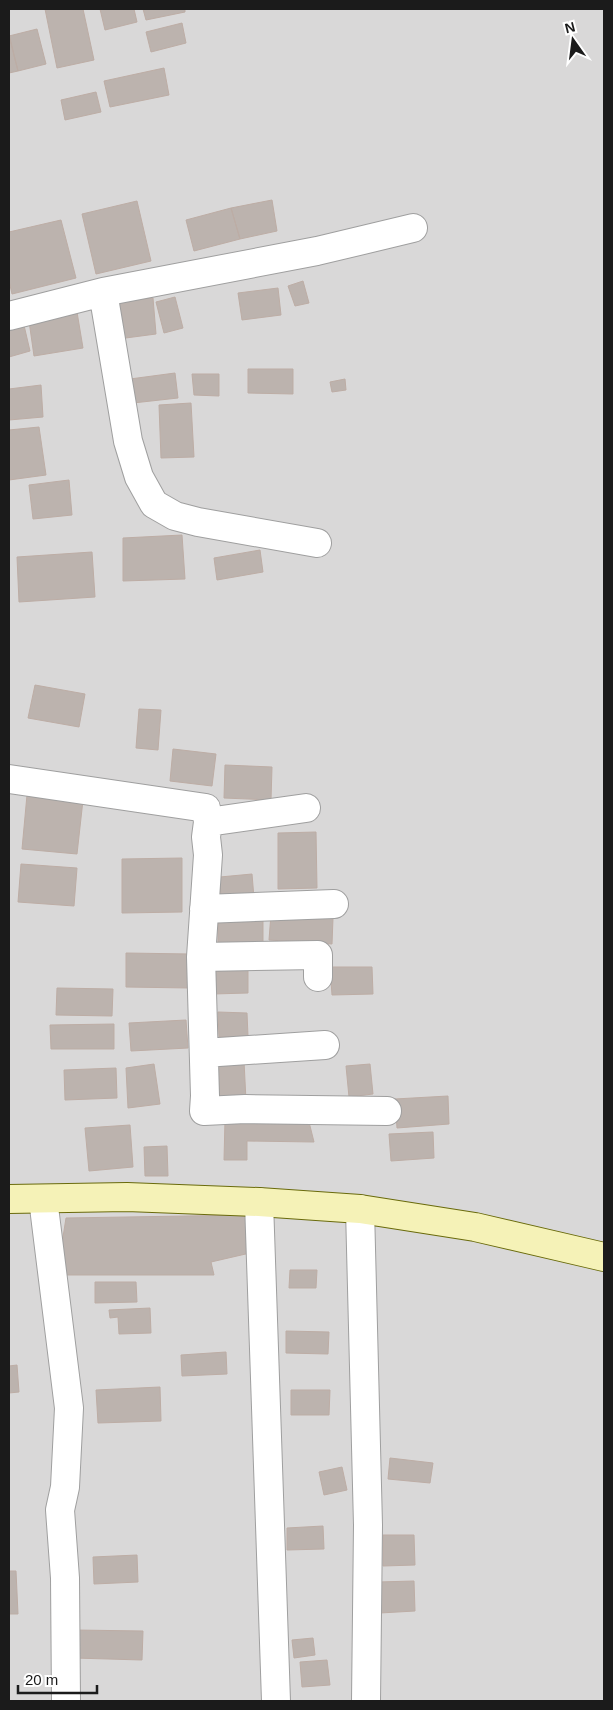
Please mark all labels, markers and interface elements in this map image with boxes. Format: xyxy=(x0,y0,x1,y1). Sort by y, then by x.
north arrow xyxy=(548,15,598,65)
text: N xyxy=(563,18,577,36)
scale bar xyxy=(18,1662,96,1694)
text: 20 m xyxy=(25,1671,58,1688)

